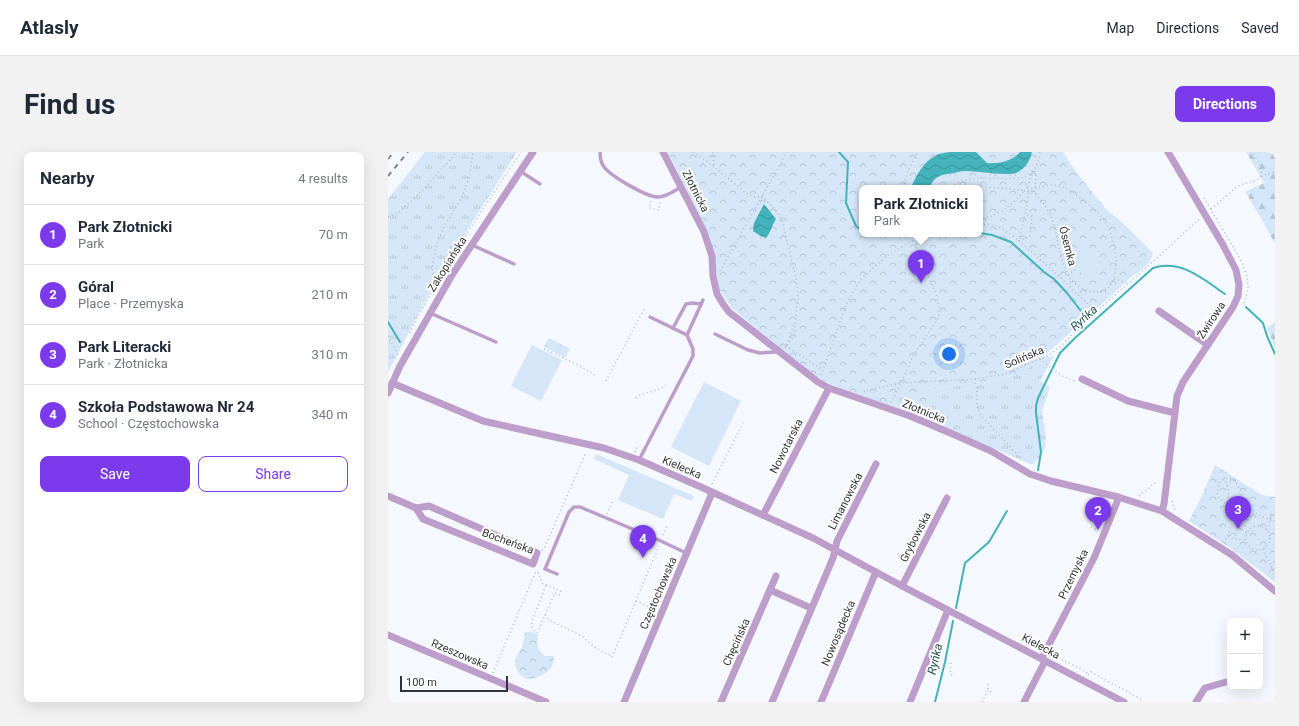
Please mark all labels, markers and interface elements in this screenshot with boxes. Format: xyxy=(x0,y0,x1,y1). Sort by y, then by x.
text: Atlasly xyxy=(20,16,79,39)
text: Map xyxy=(1107,20,1134,36)
text: Directions xyxy=(1156,20,1219,36)
text: Saved xyxy=(1241,20,1279,36)
button: Directions xyxy=(1175,86,1275,122)
text: Find us xyxy=(24,88,115,121)
text: Nearby xyxy=(40,168,95,188)
street label: Złotnicka xyxy=(679,168,712,214)
text: 4 results xyxy=(298,171,348,186)
popup xyxy=(859,185,983,237)
text: Park Złotnicki xyxy=(874,195,968,213)
text: Park xyxy=(874,213,900,228)
text: Park Złotnicki xyxy=(78,218,172,236)
street label: Ósemka xyxy=(1056,225,1079,267)
text: 1 xyxy=(49,227,57,242)
text: 70 m xyxy=(319,227,348,242)
street label: Zakopiańska xyxy=(425,234,470,294)
text: Park xyxy=(78,236,104,251)
pin: 1 xyxy=(908,250,934,283)
text: Góral xyxy=(78,278,114,296)
text: 2 xyxy=(49,287,57,302)
text: 210 m xyxy=(311,287,348,302)
text: Place · Przemyska xyxy=(78,296,184,311)
street label: Żwirowa xyxy=(1195,299,1228,341)
water label: Ryńka xyxy=(1068,302,1100,334)
text: Park Literacki xyxy=(78,338,171,356)
street label: Solińska xyxy=(1003,343,1046,372)
your location xyxy=(939,344,959,364)
text: 3 xyxy=(49,347,57,362)
text: 310 m xyxy=(311,347,348,362)
text: Park · Złotnicka xyxy=(78,356,168,371)
street label: Złotnicka xyxy=(900,397,947,426)
text: Szkoła Podstawowa Nr 24 xyxy=(78,398,254,416)
text: 4 xyxy=(49,407,57,422)
text: 340 m xyxy=(311,407,348,422)
text: School · Częstochowska xyxy=(78,416,219,431)
street label: Nowotarska xyxy=(767,417,806,476)
street label: Kielecka xyxy=(660,453,703,482)
button: Save xyxy=(40,456,190,492)
button: Share xyxy=(198,456,348,492)
street label: Limanowska xyxy=(826,471,865,532)
pin: 3 xyxy=(1225,496,1251,529)
pin: 2 xyxy=(1085,497,1111,530)
street label: Grybowska xyxy=(897,510,934,564)
pin: 4 xyxy=(630,525,656,558)
street label: Bocheńska xyxy=(480,526,535,557)
street label: Przemyska xyxy=(1056,547,1091,601)
street label: Częstochowska xyxy=(637,555,680,631)
street label: Nowosądecka xyxy=(819,599,858,668)
street label: Chęcińska xyxy=(720,616,753,668)
map controls xyxy=(1227,618,1263,690)
button: + xyxy=(1227,618,1263,654)
street label: Kielecka xyxy=(1020,631,1062,662)
street label: Rzeszowska xyxy=(429,637,490,672)
water label: Ryńka xyxy=(925,642,945,676)
button: − xyxy=(1227,654,1263,690)
scale bar xyxy=(400,674,508,693)
text: 100 m xyxy=(406,676,437,689)

